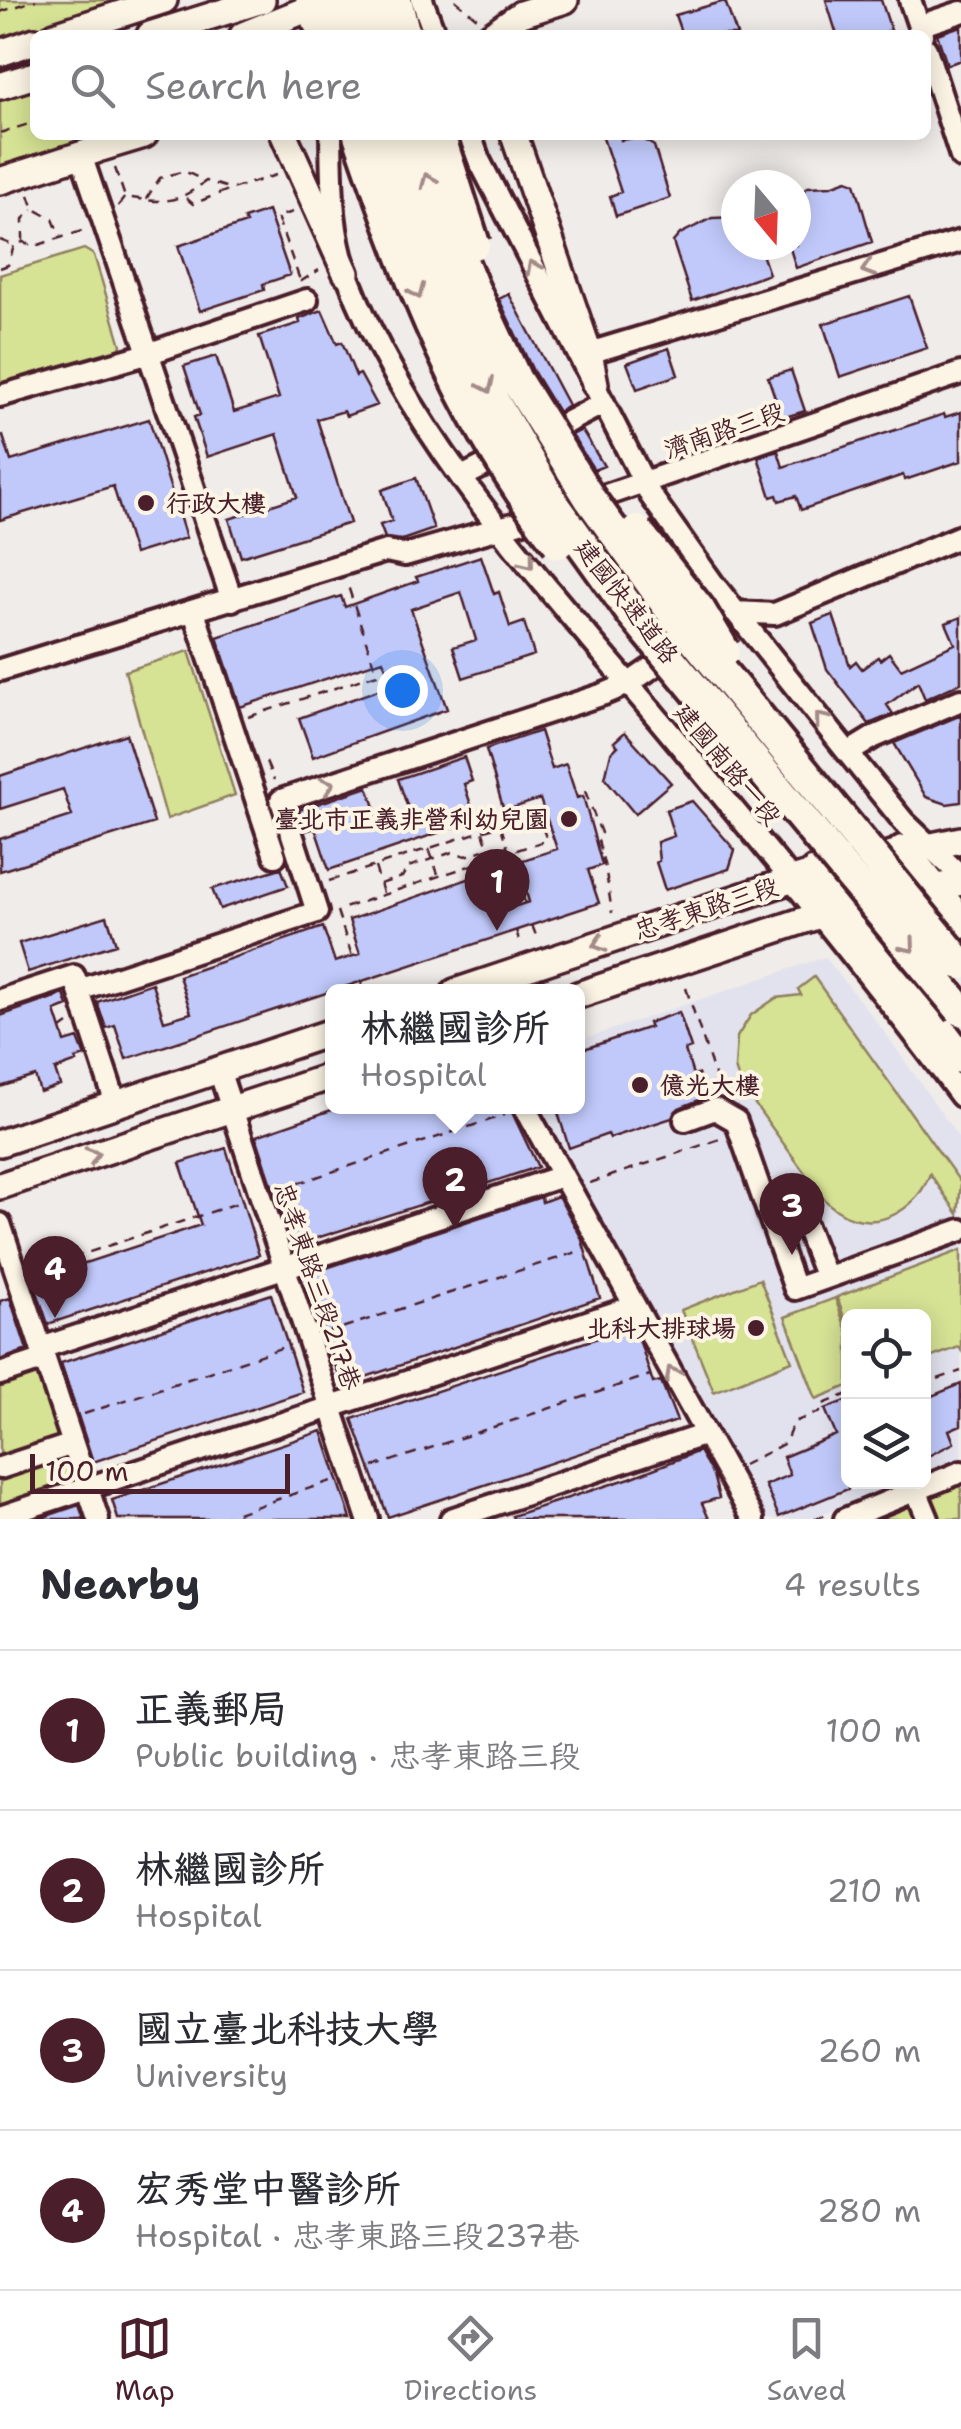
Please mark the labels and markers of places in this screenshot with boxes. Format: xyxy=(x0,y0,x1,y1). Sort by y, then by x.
place label: 行政大樓 xyxy=(166,486,266,520)
marker: 行政大樓 xyxy=(135,492,157,514)
place label: 臺北市正義非營利幼兒園 xyxy=(274,802,549,836)
marker: 臺北市正義非營利幼兒園 xyxy=(558,808,580,830)
pin: 1 xyxy=(464,848,530,931)
place label: 億光大樓 xyxy=(660,1068,760,1102)
marker: 億光大樓 xyxy=(629,1074,651,1096)
pin: 2 xyxy=(422,1146,488,1229)
pin: 3 xyxy=(760,1172,824,1255)
pin: 4 xyxy=(22,1236,88,1318)
place label: 北科大排球場 xyxy=(586,1311,736,1345)
marker: 北科大排球場 xyxy=(745,1317,767,1339)

